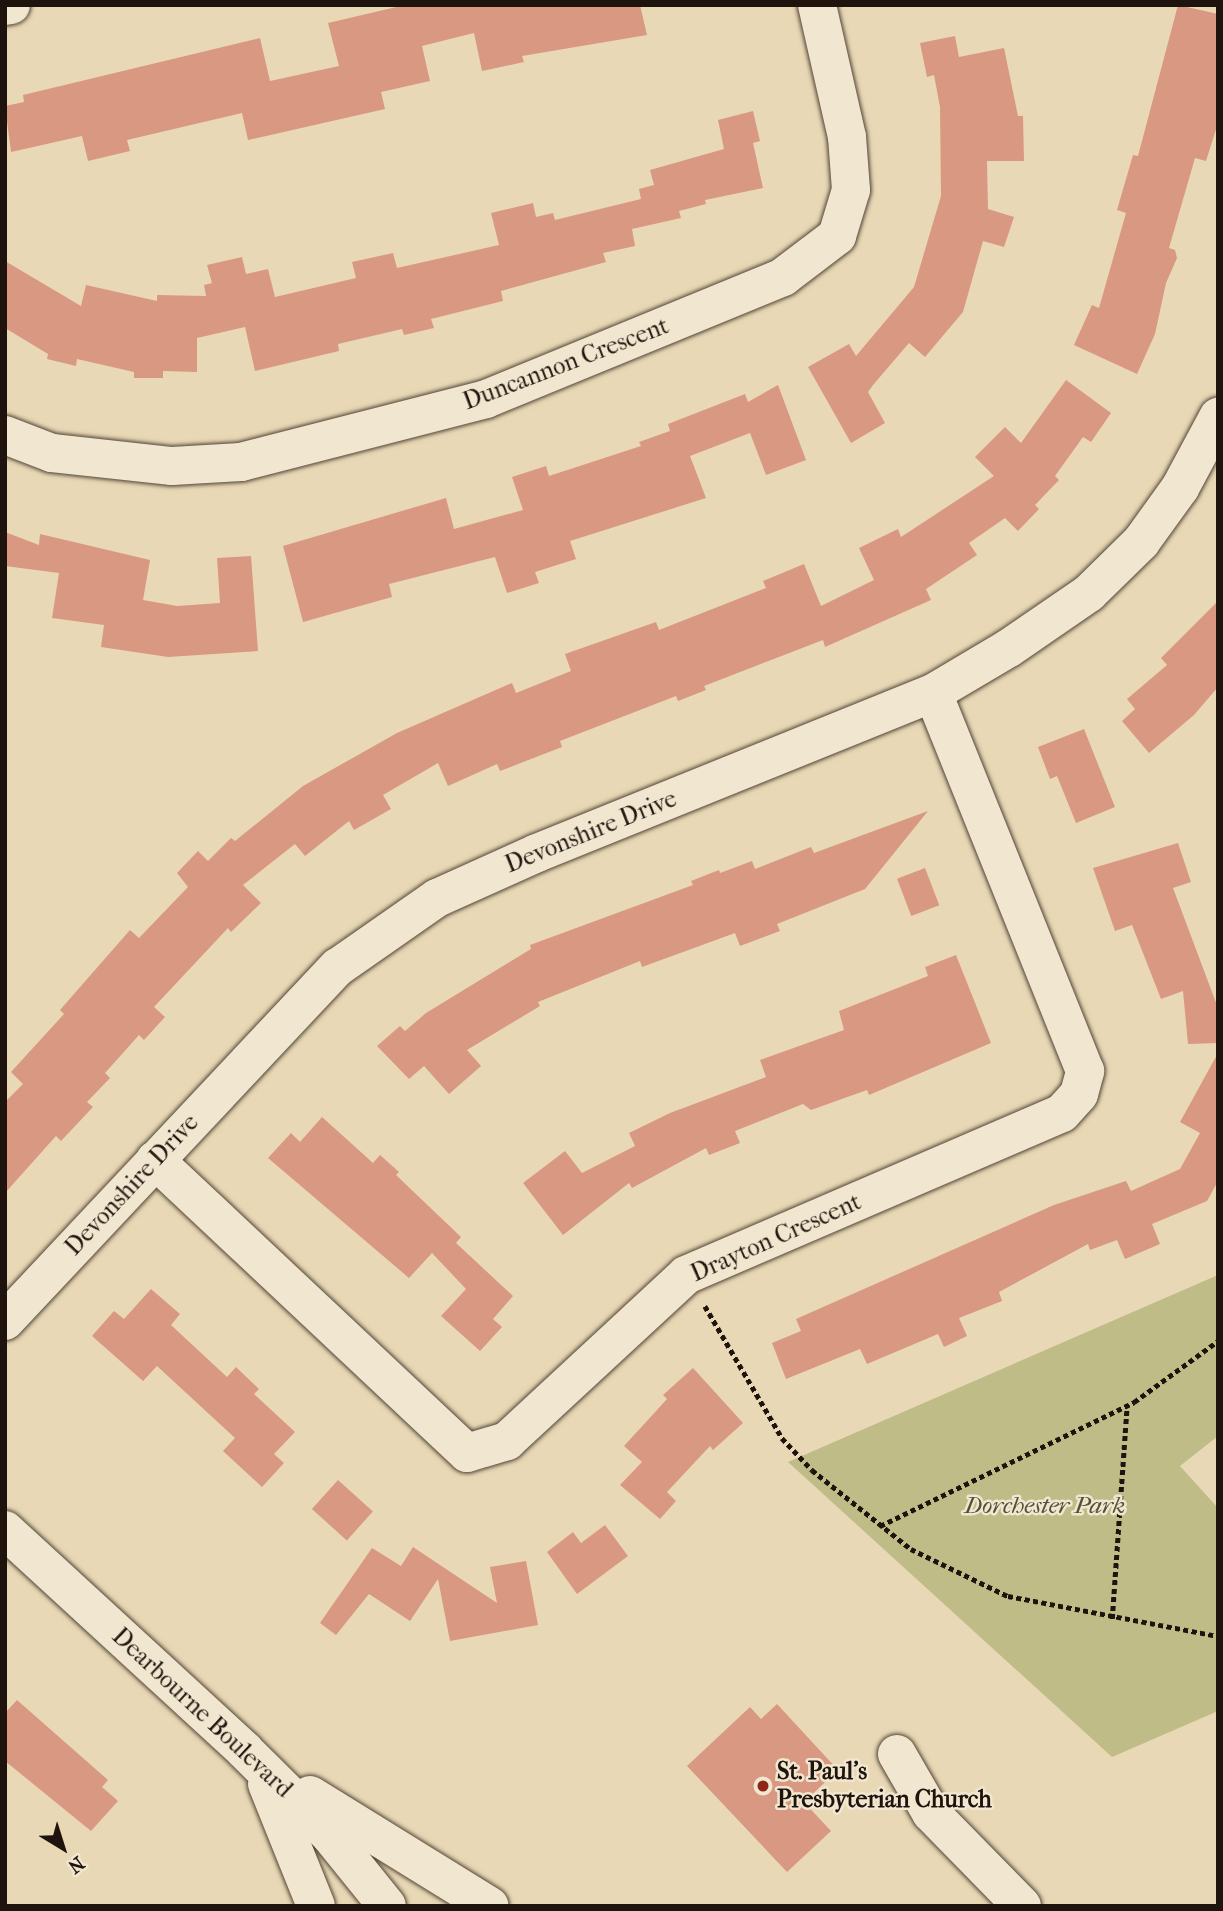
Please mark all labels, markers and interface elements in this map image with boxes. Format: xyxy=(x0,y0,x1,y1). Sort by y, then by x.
street label: Duncannon Crescent xyxy=(459,312,673,416)
street label: Devonshire Drive xyxy=(501,784,681,880)
street label: Devonshire Drive xyxy=(59,1108,205,1262)
street label: Drayton Crescent xyxy=(686,1188,866,1288)
park label: Dorchester Park xyxy=(965,1492,1125,1520)
street label: Dearbourne Boulevard xyxy=(106,1622,298,1804)
place label: St. Paul's Presbyterian Church xyxy=(777,1758,992,1814)
marker: St. Paul's Presbyterian Church xyxy=(755,1778,771,1794)
north arrow xyxy=(28,1813,98,1883)
text: N xyxy=(63,1851,88,1878)

